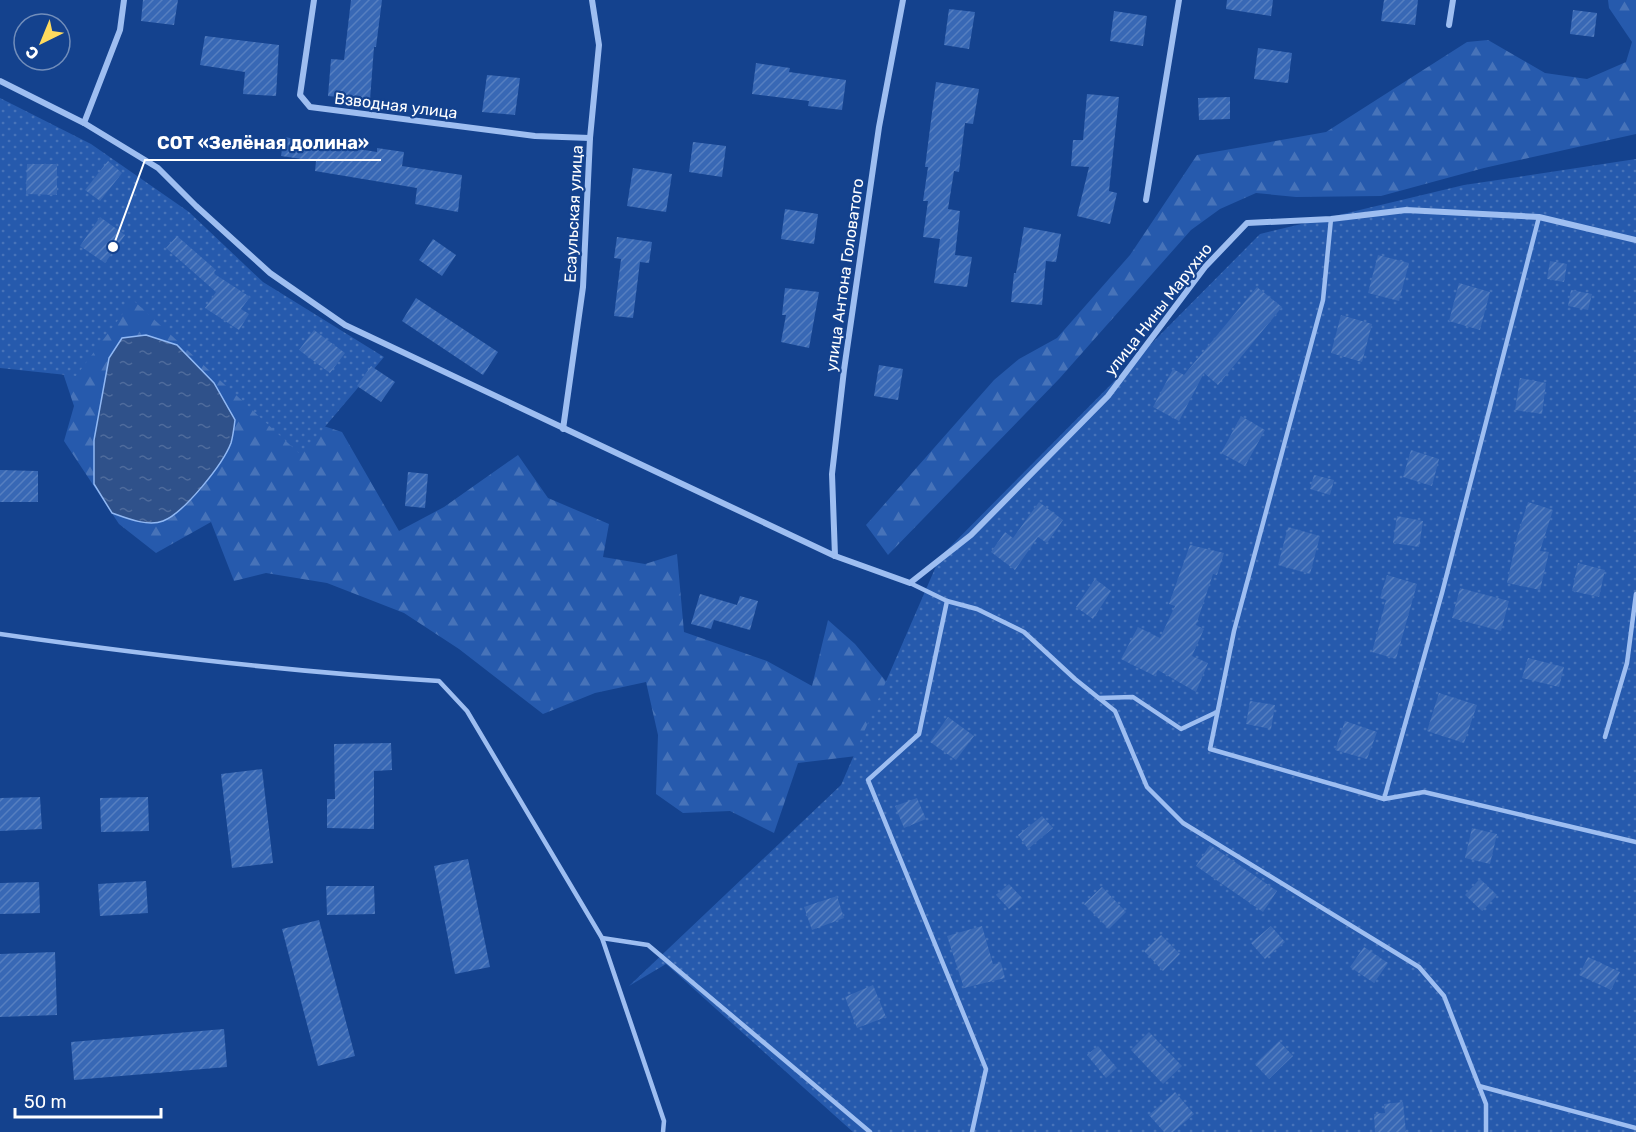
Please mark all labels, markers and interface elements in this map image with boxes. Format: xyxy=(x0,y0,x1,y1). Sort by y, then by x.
north arrow xyxy=(12,12,72,72)
text: С xyxy=(22,42,43,63)
street label: Взводная улица xyxy=(333,89,459,122)
callout: СОТ «Зелёная долина» xyxy=(145,124,381,160)
text: СОТ «Зелёная долина» xyxy=(157,132,369,154)
street label: Есаульская улица xyxy=(560,145,587,283)
street label: улица Антона Головатого xyxy=(822,177,867,373)
street label: улица Нины Марухно xyxy=(1101,239,1216,379)
scale bar xyxy=(15,1081,160,1119)
text: 50 m xyxy=(24,1091,67,1113)

